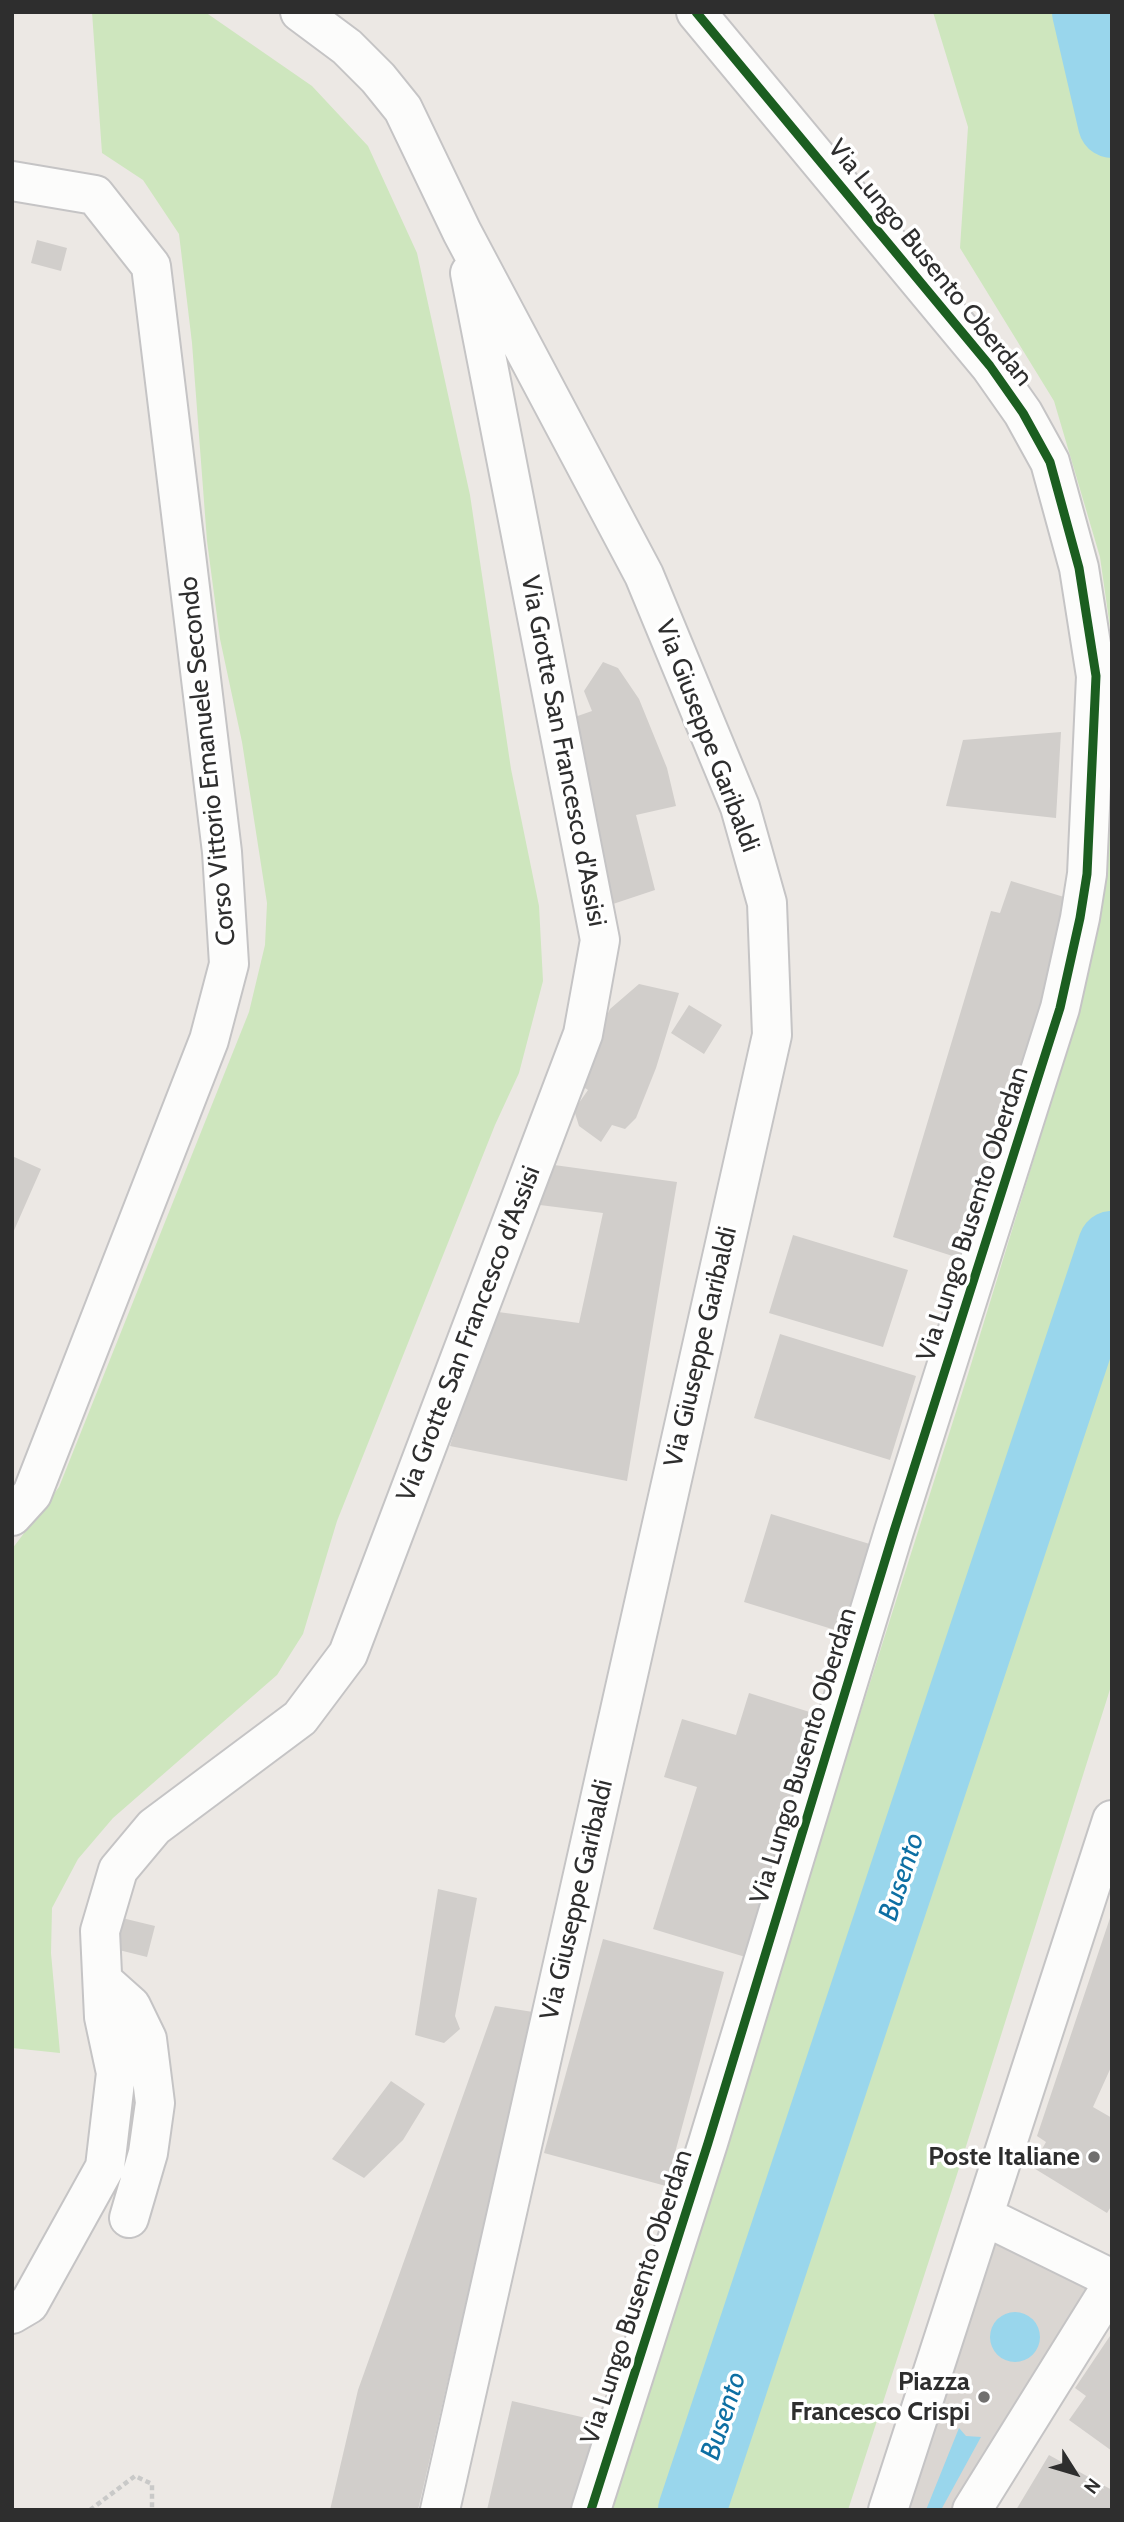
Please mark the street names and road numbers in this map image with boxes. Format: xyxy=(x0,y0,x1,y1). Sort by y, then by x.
street label: Via Lungo Busento Oberdan xyxy=(821,133,1039,393)
street label: Via Grotte San Francesco d'Assisi xyxy=(514,573,612,929)
street label: Corso Vittorio Emanuele Secondo xyxy=(173,575,243,947)
street label: Via Giuseppe Garibaldi xyxy=(648,616,766,856)
street label: Via Lungo Busento Oberdan xyxy=(911,1063,1035,1365)
street label: Via Grotte San Francesco d'Assisi xyxy=(390,1162,548,1506)
street label: Via Giuseppe Garibaldi xyxy=(658,1224,744,1470)
street label: Via Lungo Busento Oberdan xyxy=(744,1604,864,1908)
street label: Via Giuseppe Garibaldi xyxy=(534,1777,620,2023)
street label: Via Lungo Busento Oberdan xyxy=(575,2146,699,2448)

